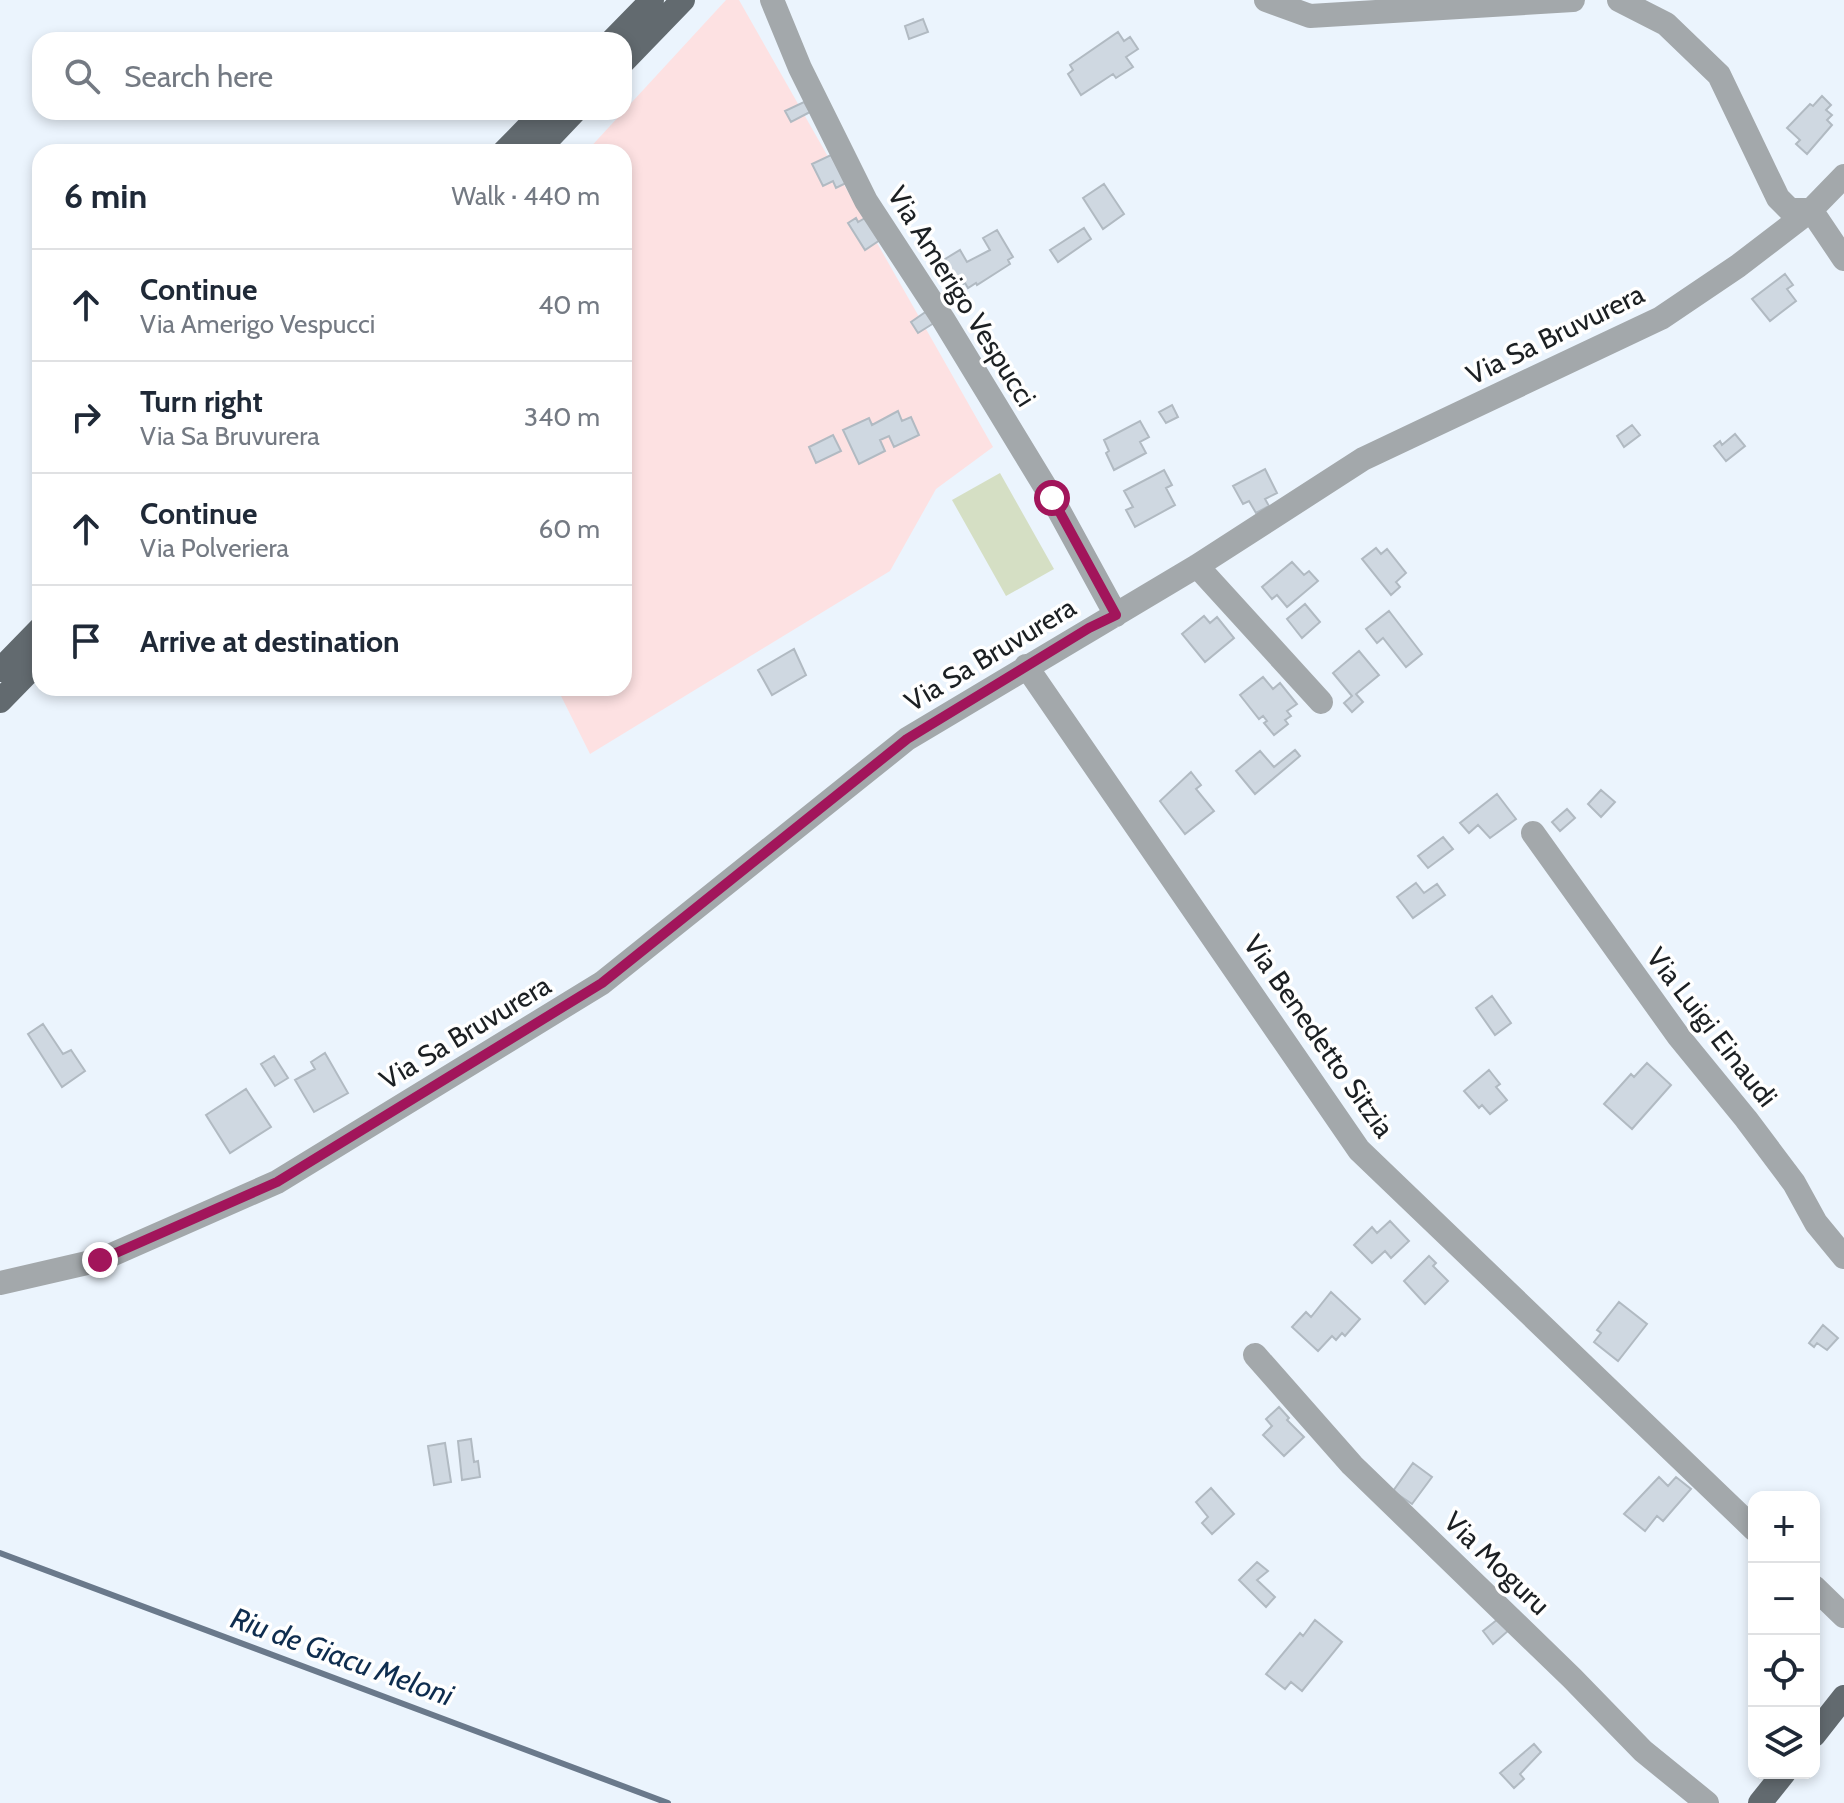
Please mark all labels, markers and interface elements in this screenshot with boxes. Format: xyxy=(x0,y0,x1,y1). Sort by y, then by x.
search box xyxy=(32,32,632,120)
icon: search xyxy=(60,54,104,98)
text: Search here xyxy=(124,58,273,95)
text: 6 min xyxy=(64,175,147,217)
text: Walk · 440 m xyxy=(451,180,600,212)
street label: Via Amerigo Vespucci xyxy=(880,180,1044,412)
text: Continue xyxy=(140,271,257,308)
street label: Via Sa Bruvurera xyxy=(1461,276,1650,392)
icon: ahead xyxy=(64,283,108,327)
text: 40 m xyxy=(538,289,600,321)
text: Via Amerigo Vespucci xyxy=(140,308,375,340)
text: Turn right xyxy=(140,383,263,420)
icon: right xyxy=(64,395,108,439)
text: 340 m xyxy=(524,401,600,433)
text: Via Sa Bruvurera xyxy=(140,420,320,452)
route start xyxy=(1034,480,1070,516)
text: Continue xyxy=(140,495,257,532)
icon: ahead xyxy=(64,507,108,551)
text: 60 m xyxy=(538,513,600,545)
text: Via Polveriera xyxy=(140,532,289,564)
street label: Via Sa Bruvurera xyxy=(898,589,1082,718)
icon: arrive xyxy=(64,619,108,663)
text: Arrive at destination xyxy=(140,623,400,660)
street label: Via Benedetto Sitzia xyxy=(1236,928,1402,1144)
street label: Via Luigi Einaudi xyxy=(1639,941,1785,1113)
street label: Via Sa Bruvurera xyxy=(373,967,557,1096)
route end xyxy=(82,1242,118,1278)
map controls xyxy=(1748,1491,1820,1779)
button: + xyxy=(1748,1491,1820,1563)
street label: Via Moguru xyxy=(1437,1504,1557,1622)
button: − xyxy=(1748,1563,1820,1635)
water label: Riu de Giacu Meloni xyxy=(226,1599,459,1714)
button: locate xyxy=(1748,1635,1820,1707)
button: layers xyxy=(1748,1707,1820,1779)

